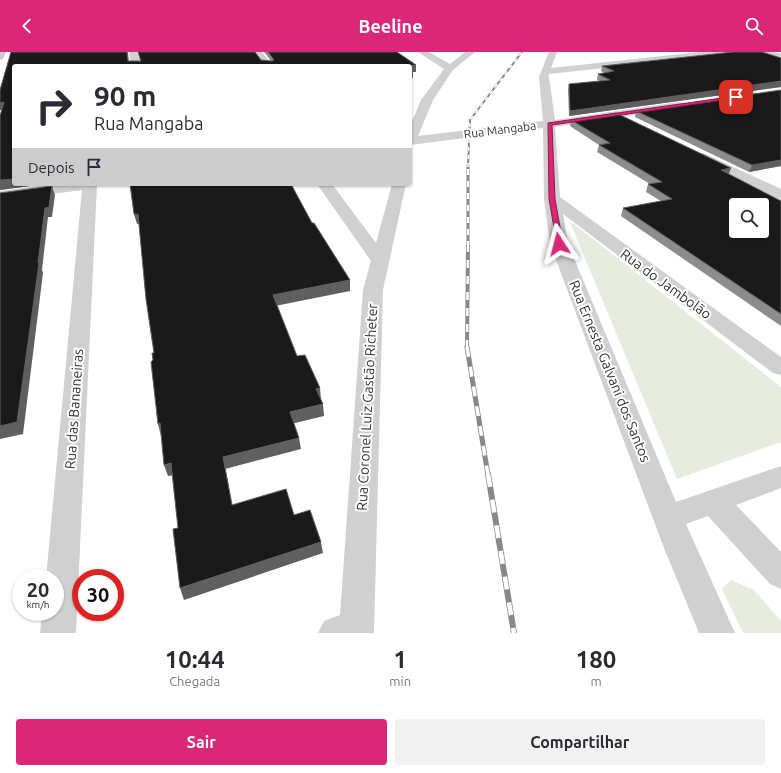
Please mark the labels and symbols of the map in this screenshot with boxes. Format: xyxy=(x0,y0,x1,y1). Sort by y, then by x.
pin xyxy=(719,80,753,114)
street label: Rua Mangaba xyxy=(463,119,537,140)
position arrow xyxy=(538,223,580,265)
street label: Rua do Jambolão xyxy=(617,246,715,322)
street label: Rua Ernesta Galvani dos Santos xyxy=(566,278,654,464)
street label: Rua Coronel Luiz Gastão Richeter xyxy=(354,302,380,511)
street label: Rua das Bananeiras xyxy=(62,348,86,470)
speed limit sign: 30 xyxy=(72,569,124,621)

